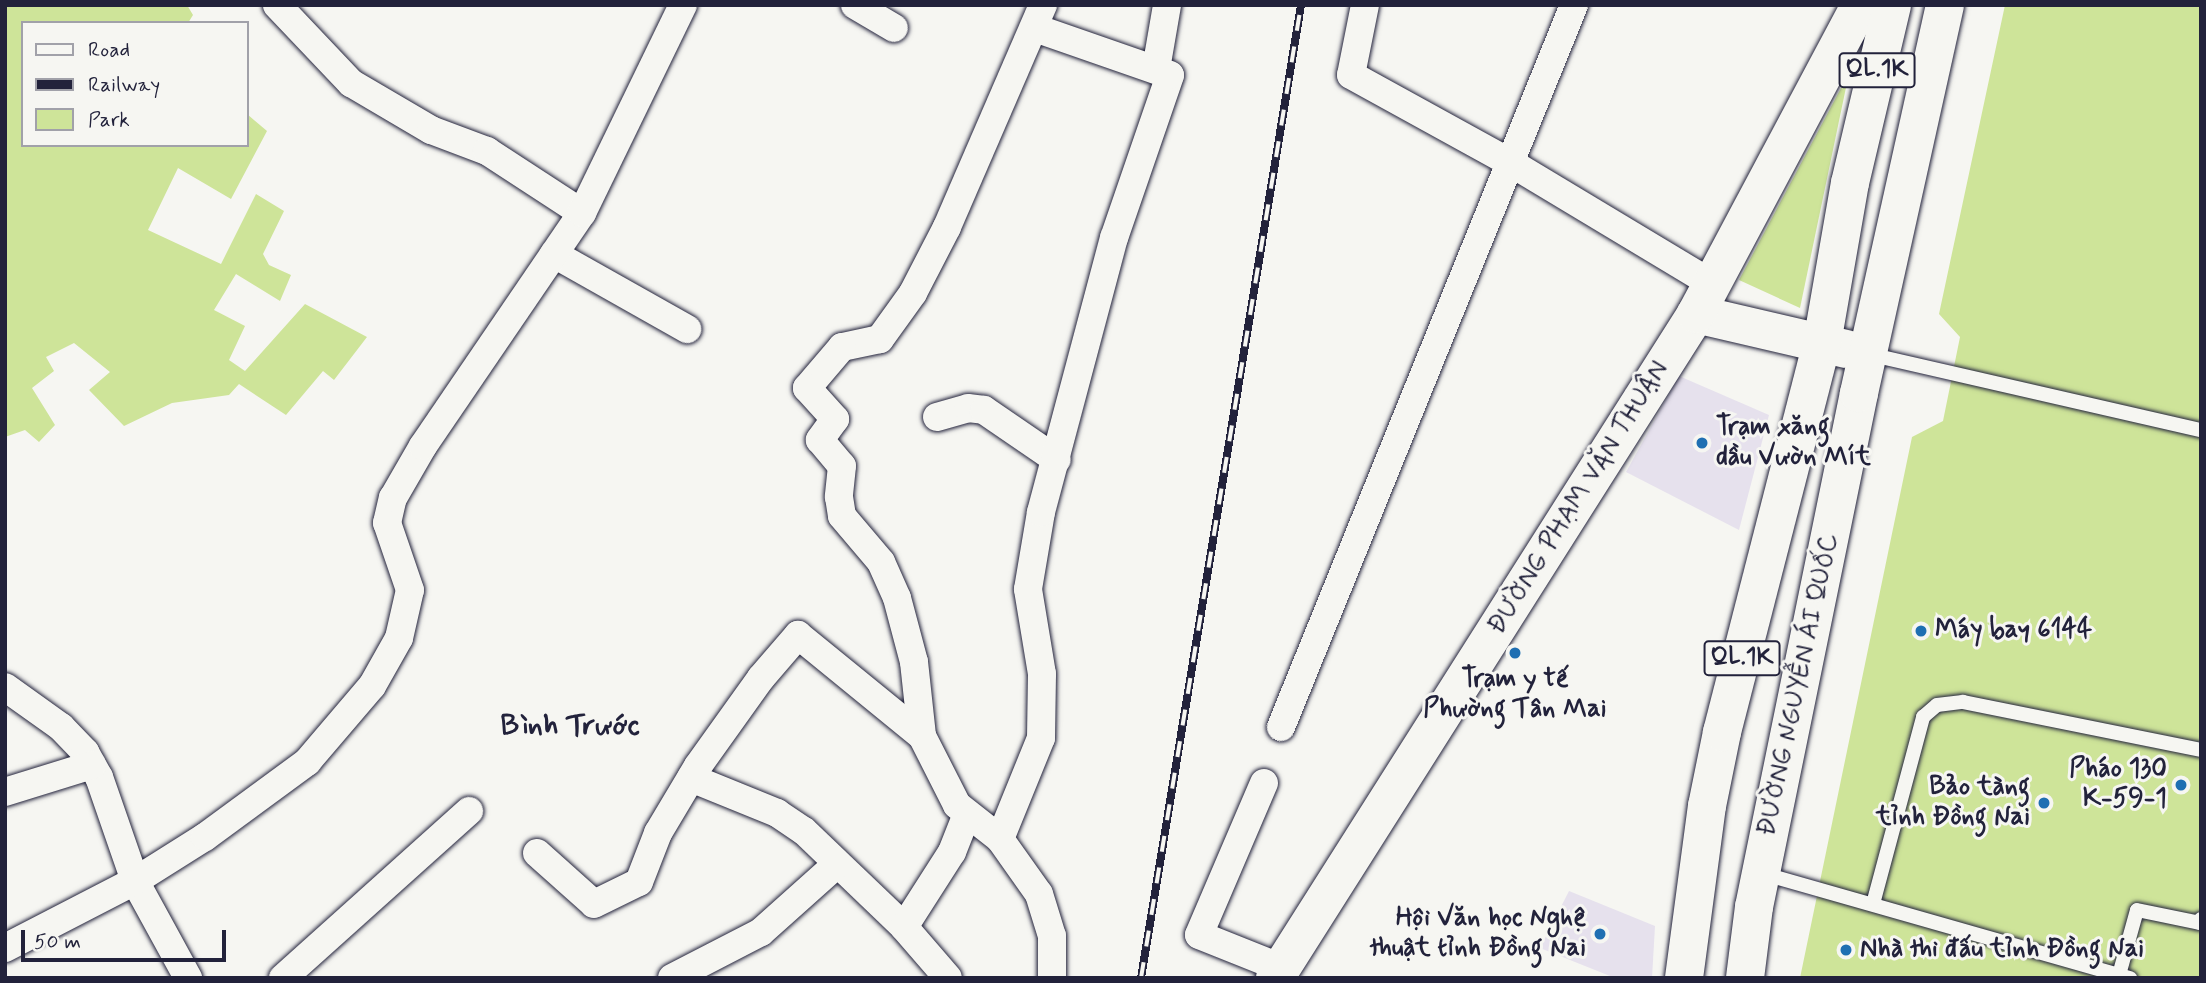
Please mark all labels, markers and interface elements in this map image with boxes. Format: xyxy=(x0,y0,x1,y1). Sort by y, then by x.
legend xyxy=(21,21,248,147)
text: Road xyxy=(88,36,130,64)
road number: QL.1K xyxy=(1839,50,1916,90)
text: Railway xyxy=(88,71,160,99)
text: Park xyxy=(88,106,130,134)
street label: ĐƯỜNG PHẠM VĂN THUẬN xyxy=(1484,359,1674,637)
place label: Trạm xăng dầu Vườn Mít xyxy=(1716,412,1869,474)
marker: Trạm xăng dầu Vườn Mít xyxy=(1694,435,1710,451)
street label: ĐƯỜNG NGUYỄN ÁI QUỐC xyxy=(1752,530,1846,840)
place label: Máy bay 6144 xyxy=(1935,615,2091,647)
marker: Máy bay 6144 xyxy=(1913,623,1929,639)
road number: QL.1K xyxy=(1704,638,1780,678)
marker: Trạm y tế Phường Tân Mai xyxy=(1507,645,1523,661)
place label: Trạm y tế Phường Tân Mai xyxy=(1425,664,1605,726)
district label: Bình Trước xyxy=(502,708,638,744)
place label: Pháo 130 K-59-1 xyxy=(2069,754,2167,816)
place label: Bảo tàng tỉnh Đồng Nai xyxy=(1876,772,2030,834)
marker: Pháo 130 K-59-1 xyxy=(2173,777,2189,793)
marker: Bảo tàng tỉnh Đồng Nai xyxy=(2036,795,2052,811)
place label: Hội Văn học Nghệ thuật tỉnh Đồng Nai xyxy=(1364,903,1586,964)
scale bar xyxy=(24,916,229,960)
marker: Hội Văn học Nghệ thuật tỉnh Đồng Nai xyxy=(1592,926,1608,942)
text: 50 m xyxy=(34,928,81,956)
place label: Nhà thi đấu tỉnh Đồng Nai xyxy=(1860,934,2145,966)
marker: Nhà thi đấu tỉnh Đồng Nai xyxy=(1838,942,1854,958)

